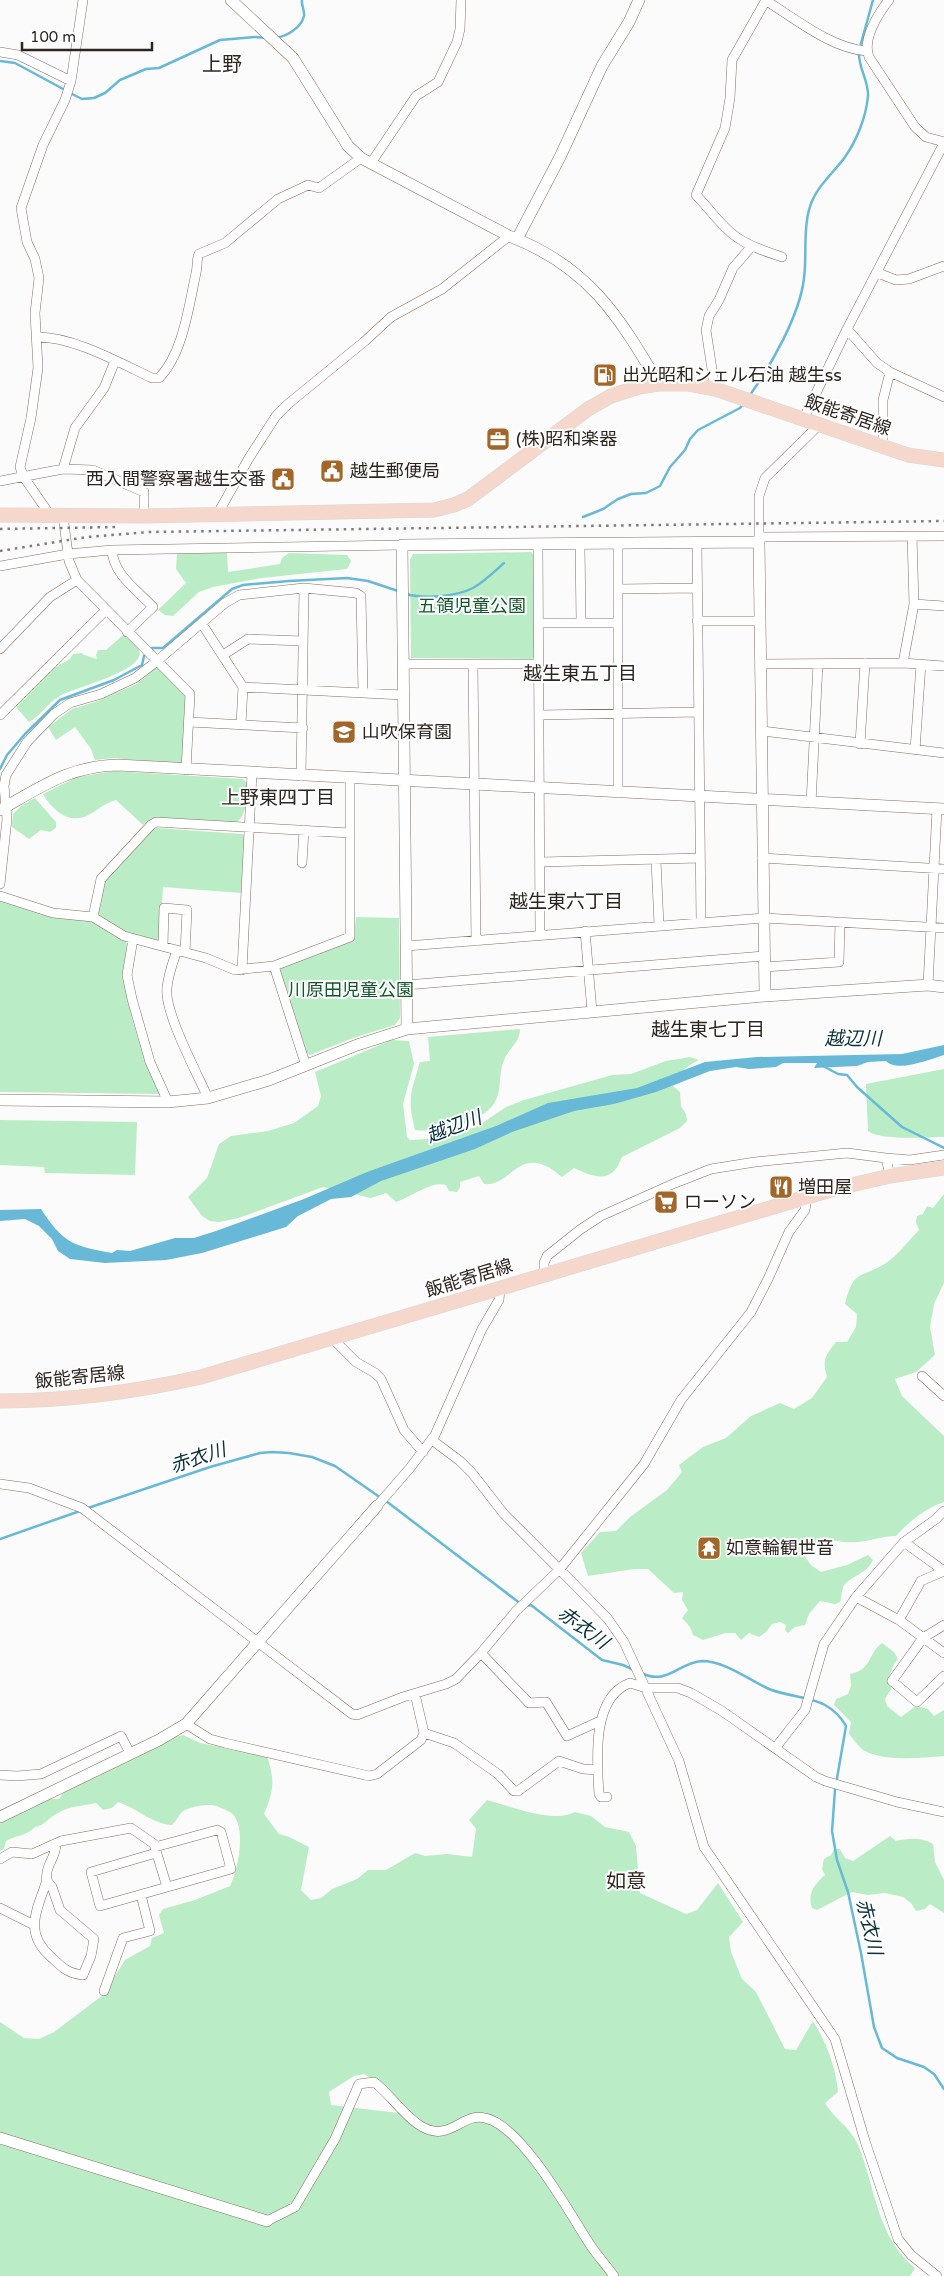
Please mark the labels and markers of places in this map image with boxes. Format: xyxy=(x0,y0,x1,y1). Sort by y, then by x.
fuel station icon: 出光昭和シェル石油 越生ss xyxy=(592,362,618,388)
place label: 出光昭和シェル石油 越生ss xyxy=(622,364,842,386)
office icon: (株)昭和楽器 xyxy=(485,426,511,452)
place label: (株)昭和楽器 xyxy=(516,428,617,450)
public building icon: 越生郵便局 xyxy=(319,458,345,484)
place label: 越生郵便局 xyxy=(350,460,440,482)
public building icon: 西入間警察署越生交番 xyxy=(270,466,296,492)
place label: 西入間警察署越生交番 xyxy=(86,468,266,490)
school or university icon: 山吹保育園 xyxy=(331,719,357,745)
place label: 山吹保育園 xyxy=(362,721,452,743)
restaurant icon: 増田屋 xyxy=(768,1174,794,1200)
place label: 増田屋 xyxy=(798,1176,852,1198)
supermarket icon: ローソン xyxy=(653,1189,679,1215)
place label: ローソン xyxy=(684,1191,756,1213)
temple icon: 如意輪観世音 xyxy=(696,1535,722,1561)
place label: 如意輪観世音 xyxy=(726,1537,834,1559)

